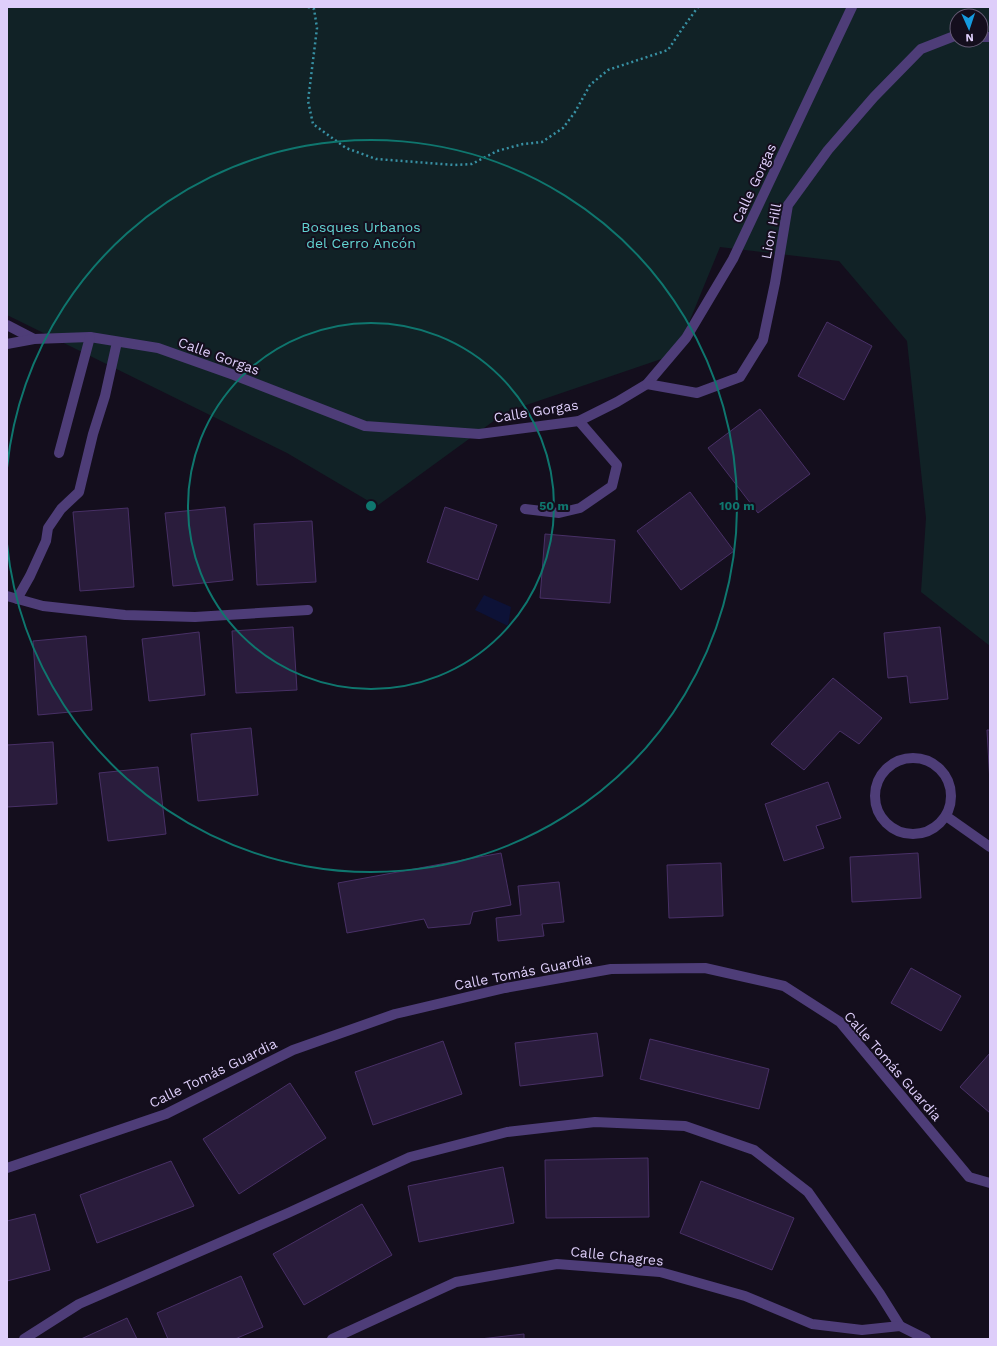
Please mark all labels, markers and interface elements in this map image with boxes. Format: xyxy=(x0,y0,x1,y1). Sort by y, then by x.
north arrow xyxy=(949,8,989,48)
text: N xyxy=(965,31,974,44)
street label: Calle Gorgas xyxy=(729,141,779,225)
street label: Lion Hill xyxy=(758,201,784,260)
park label: Bosques Urbanos del Cerro Ancón xyxy=(301,219,421,251)
street label: Calle Gorgas xyxy=(176,334,262,378)
street label: Calle Gorgas xyxy=(492,396,580,426)
centre of rings xyxy=(364,499,378,513)
text: 50 m xyxy=(539,499,569,513)
text: 100 m xyxy=(719,499,755,513)
street label: Calle Tomás Guardia xyxy=(453,951,593,993)
street label: Calle Tomás Guardia xyxy=(841,1008,945,1124)
street label: Calle Tomás Guardia xyxy=(147,1035,279,1111)
street label: Calle Chagres xyxy=(570,1243,664,1269)

